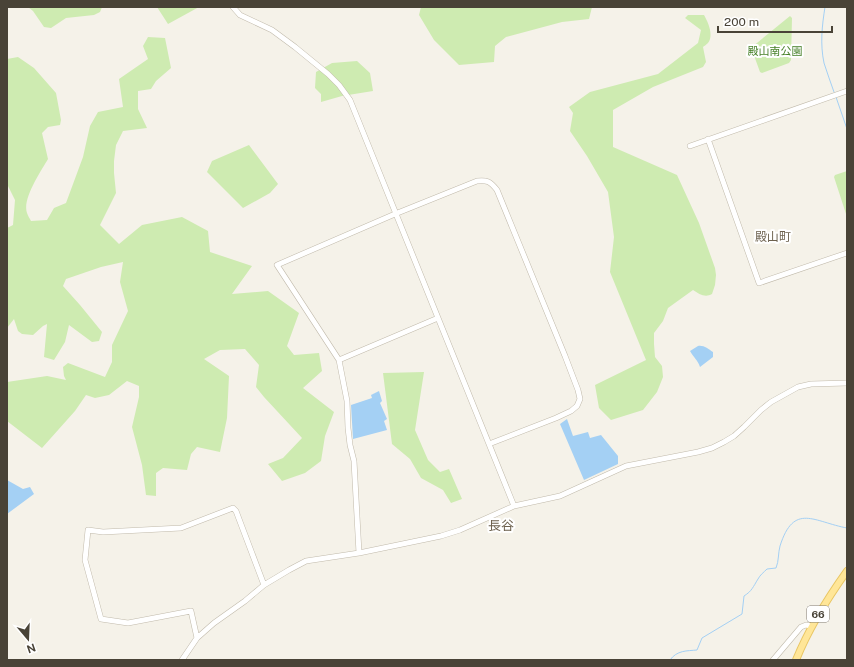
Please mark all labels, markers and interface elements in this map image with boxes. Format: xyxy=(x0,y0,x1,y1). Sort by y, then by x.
scale bar xyxy=(718,8,832,34)
text: 200 m xyxy=(724,15,759,29)
park label: 殿山南公園 xyxy=(748,45,803,57)
district label: 殿山町 xyxy=(755,230,791,244)
district label: 長谷 xyxy=(488,518,514,533)
road number: 66 xyxy=(807,606,829,622)
north arrow xyxy=(8,619,48,659)
text: N xyxy=(25,641,37,656)

